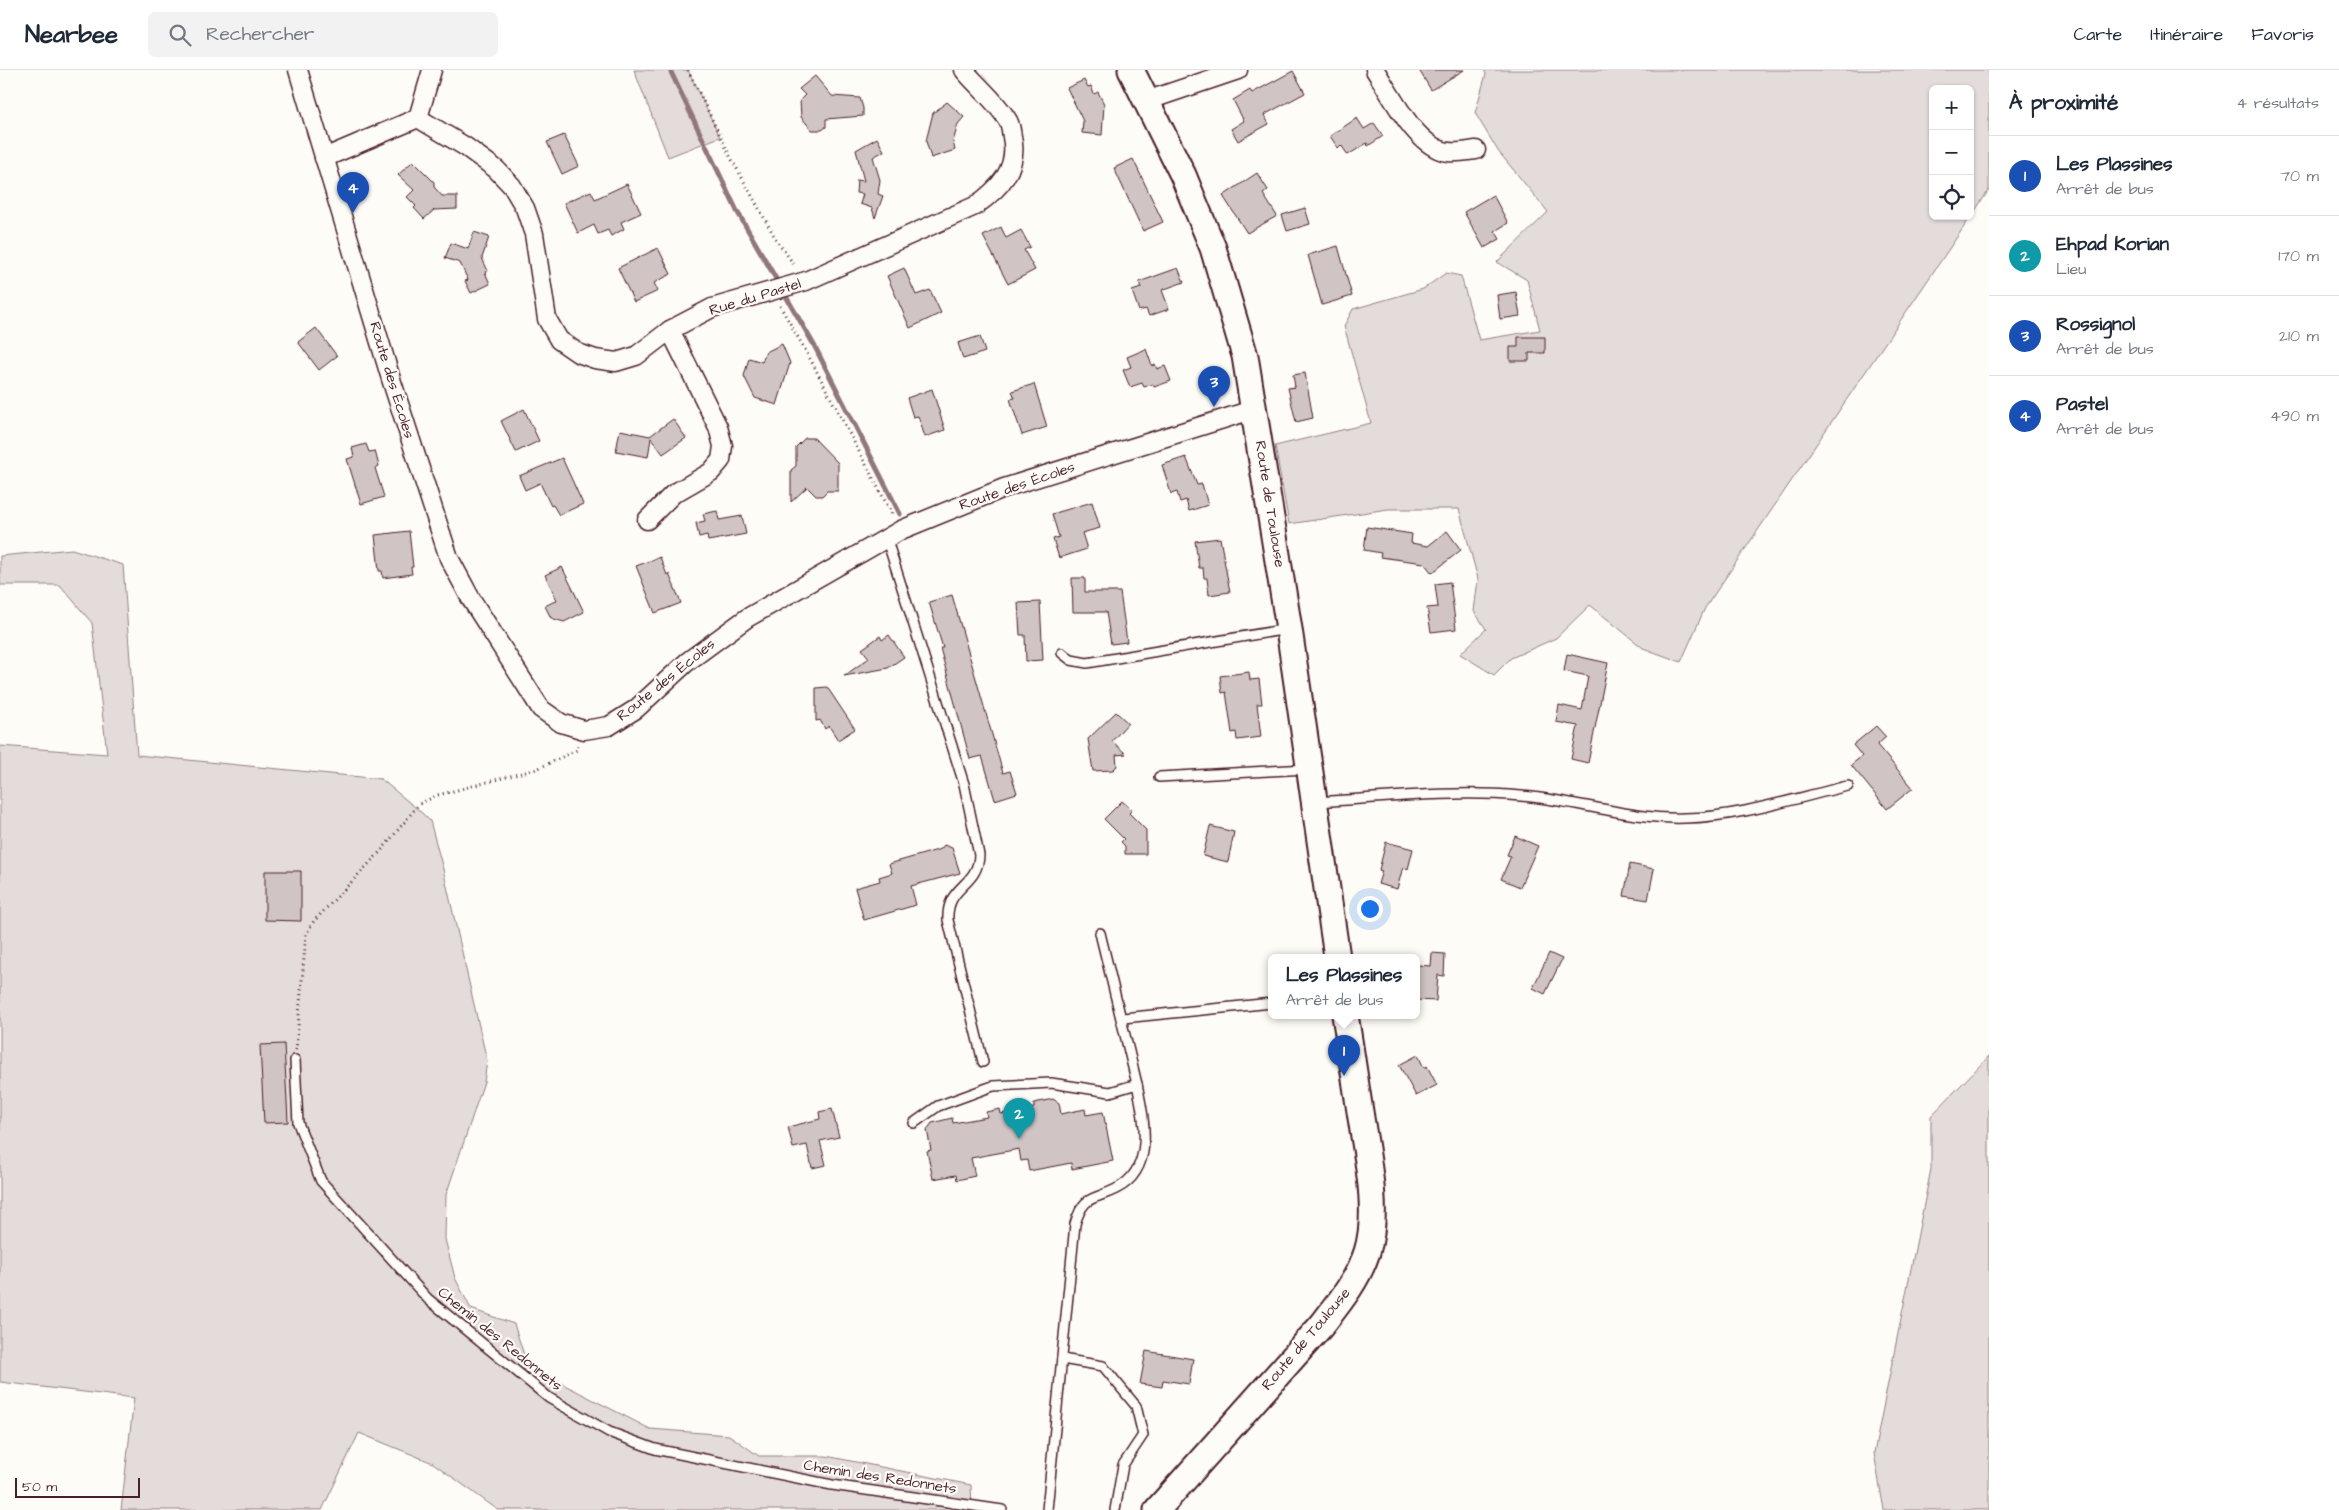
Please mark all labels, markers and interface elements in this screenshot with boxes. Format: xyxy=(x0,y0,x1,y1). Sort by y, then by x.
search box xyxy=(148,12,498,57)
text: Nearbee xyxy=(25,18,118,52)
icon: search xyxy=(166,21,194,49)
text: Rechercher xyxy=(206,21,314,48)
text: Carte xyxy=(2073,22,2122,47)
text: Itinéraire xyxy=(2150,22,2223,47)
text: Favoris xyxy=(2251,22,2314,47)
map controls xyxy=(1929,85,1974,220)
button: + xyxy=(1929,85,1974,130)
text: À proximité xyxy=(2009,88,2118,117)
text: 4 résultats xyxy=(2236,92,2319,114)
button: − xyxy=(1929,130,1974,175)
text: Les Plassines xyxy=(2056,151,2173,178)
text: 1 xyxy=(2024,165,2026,187)
text: 70 m xyxy=(2280,165,2319,187)
pin: 4 xyxy=(337,172,369,213)
button: locate xyxy=(1929,175,1974,220)
text: Arrêt de bus xyxy=(2056,178,2154,200)
text: Ehpad Korian xyxy=(2056,231,2169,258)
text: 2 xyxy=(2020,245,2030,267)
text: 170 m xyxy=(2278,245,2319,267)
text: Lieu xyxy=(2056,258,2086,280)
street label: Rue du Pastel xyxy=(706,273,804,321)
text: Rossignol xyxy=(2056,311,2135,338)
street label: Route des Écoles xyxy=(364,319,420,441)
text: 3 xyxy=(2021,325,2029,347)
text: 210 m xyxy=(2279,325,2319,347)
text: Arrêt de bus xyxy=(2056,338,2154,360)
pin: 3 xyxy=(1198,366,1230,407)
text: Pastel xyxy=(2056,391,2108,418)
text: 4 xyxy=(2020,405,2030,427)
text: 490 m xyxy=(2270,405,2319,427)
text: Arrêt de bus xyxy=(2056,418,2154,440)
street label: Route de Toulouse xyxy=(1250,439,1290,569)
street label: Route des Écoles xyxy=(956,456,1078,516)
street label: Route des Écoles xyxy=(612,633,720,726)
your location xyxy=(1357,896,1383,922)
popup xyxy=(1268,954,1420,1019)
text: Les Plassines xyxy=(1286,962,1402,989)
text: Arrêt de bus xyxy=(1286,989,1384,1011)
pin: 1 xyxy=(1328,1035,1360,1076)
pin: 2 xyxy=(1003,1098,1035,1139)
street label: Chemin des Redonnets xyxy=(433,1282,567,1396)
street label: Route de Toulouse xyxy=(1257,1283,1355,1395)
street label: Chemin des Redonnets xyxy=(802,1455,958,1500)
scale bar xyxy=(15,1475,140,1498)
text: 50 m xyxy=(22,1477,57,1497)

